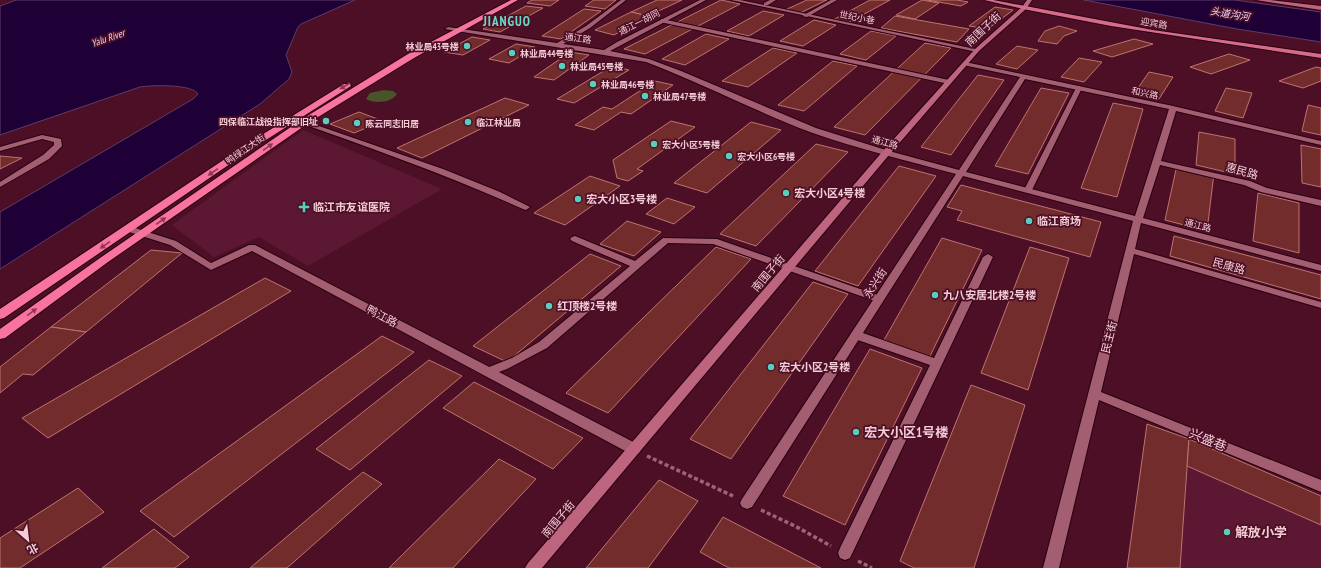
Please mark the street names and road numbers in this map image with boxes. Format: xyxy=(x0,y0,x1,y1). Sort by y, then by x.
street label: 通江一胡同 xyxy=(616,7,662,37)
street label: 世纪小巷 xyxy=(838,8,876,26)
street label: 南围子街 xyxy=(962,9,1004,49)
street label: 迎宾路 xyxy=(1140,15,1168,31)
street label: 通江路 xyxy=(564,31,592,45)
street label: 和兴路 xyxy=(1131,85,1159,101)
street label: 鸭绿江大街 xyxy=(223,132,267,166)
street label: 通江路 xyxy=(870,133,900,151)
street label: 惠民路 xyxy=(1224,160,1260,182)
street label: 通江路 xyxy=(1184,216,1212,234)
street label: 南围子街 xyxy=(748,252,788,294)
street label: 民康路 xyxy=(1211,255,1247,277)
street label: 永兴街 xyxy=(860,265,890,301)
street label: 鸭江路 xyxy=(364,302,400,330)
street label: 民主街 xyxy=(1098,319,1120,355)
street label: 兴盛巷 xyxy=(1187,425,1229,455)
street label: 南围子街 xyxy=(538,498,578,540)

